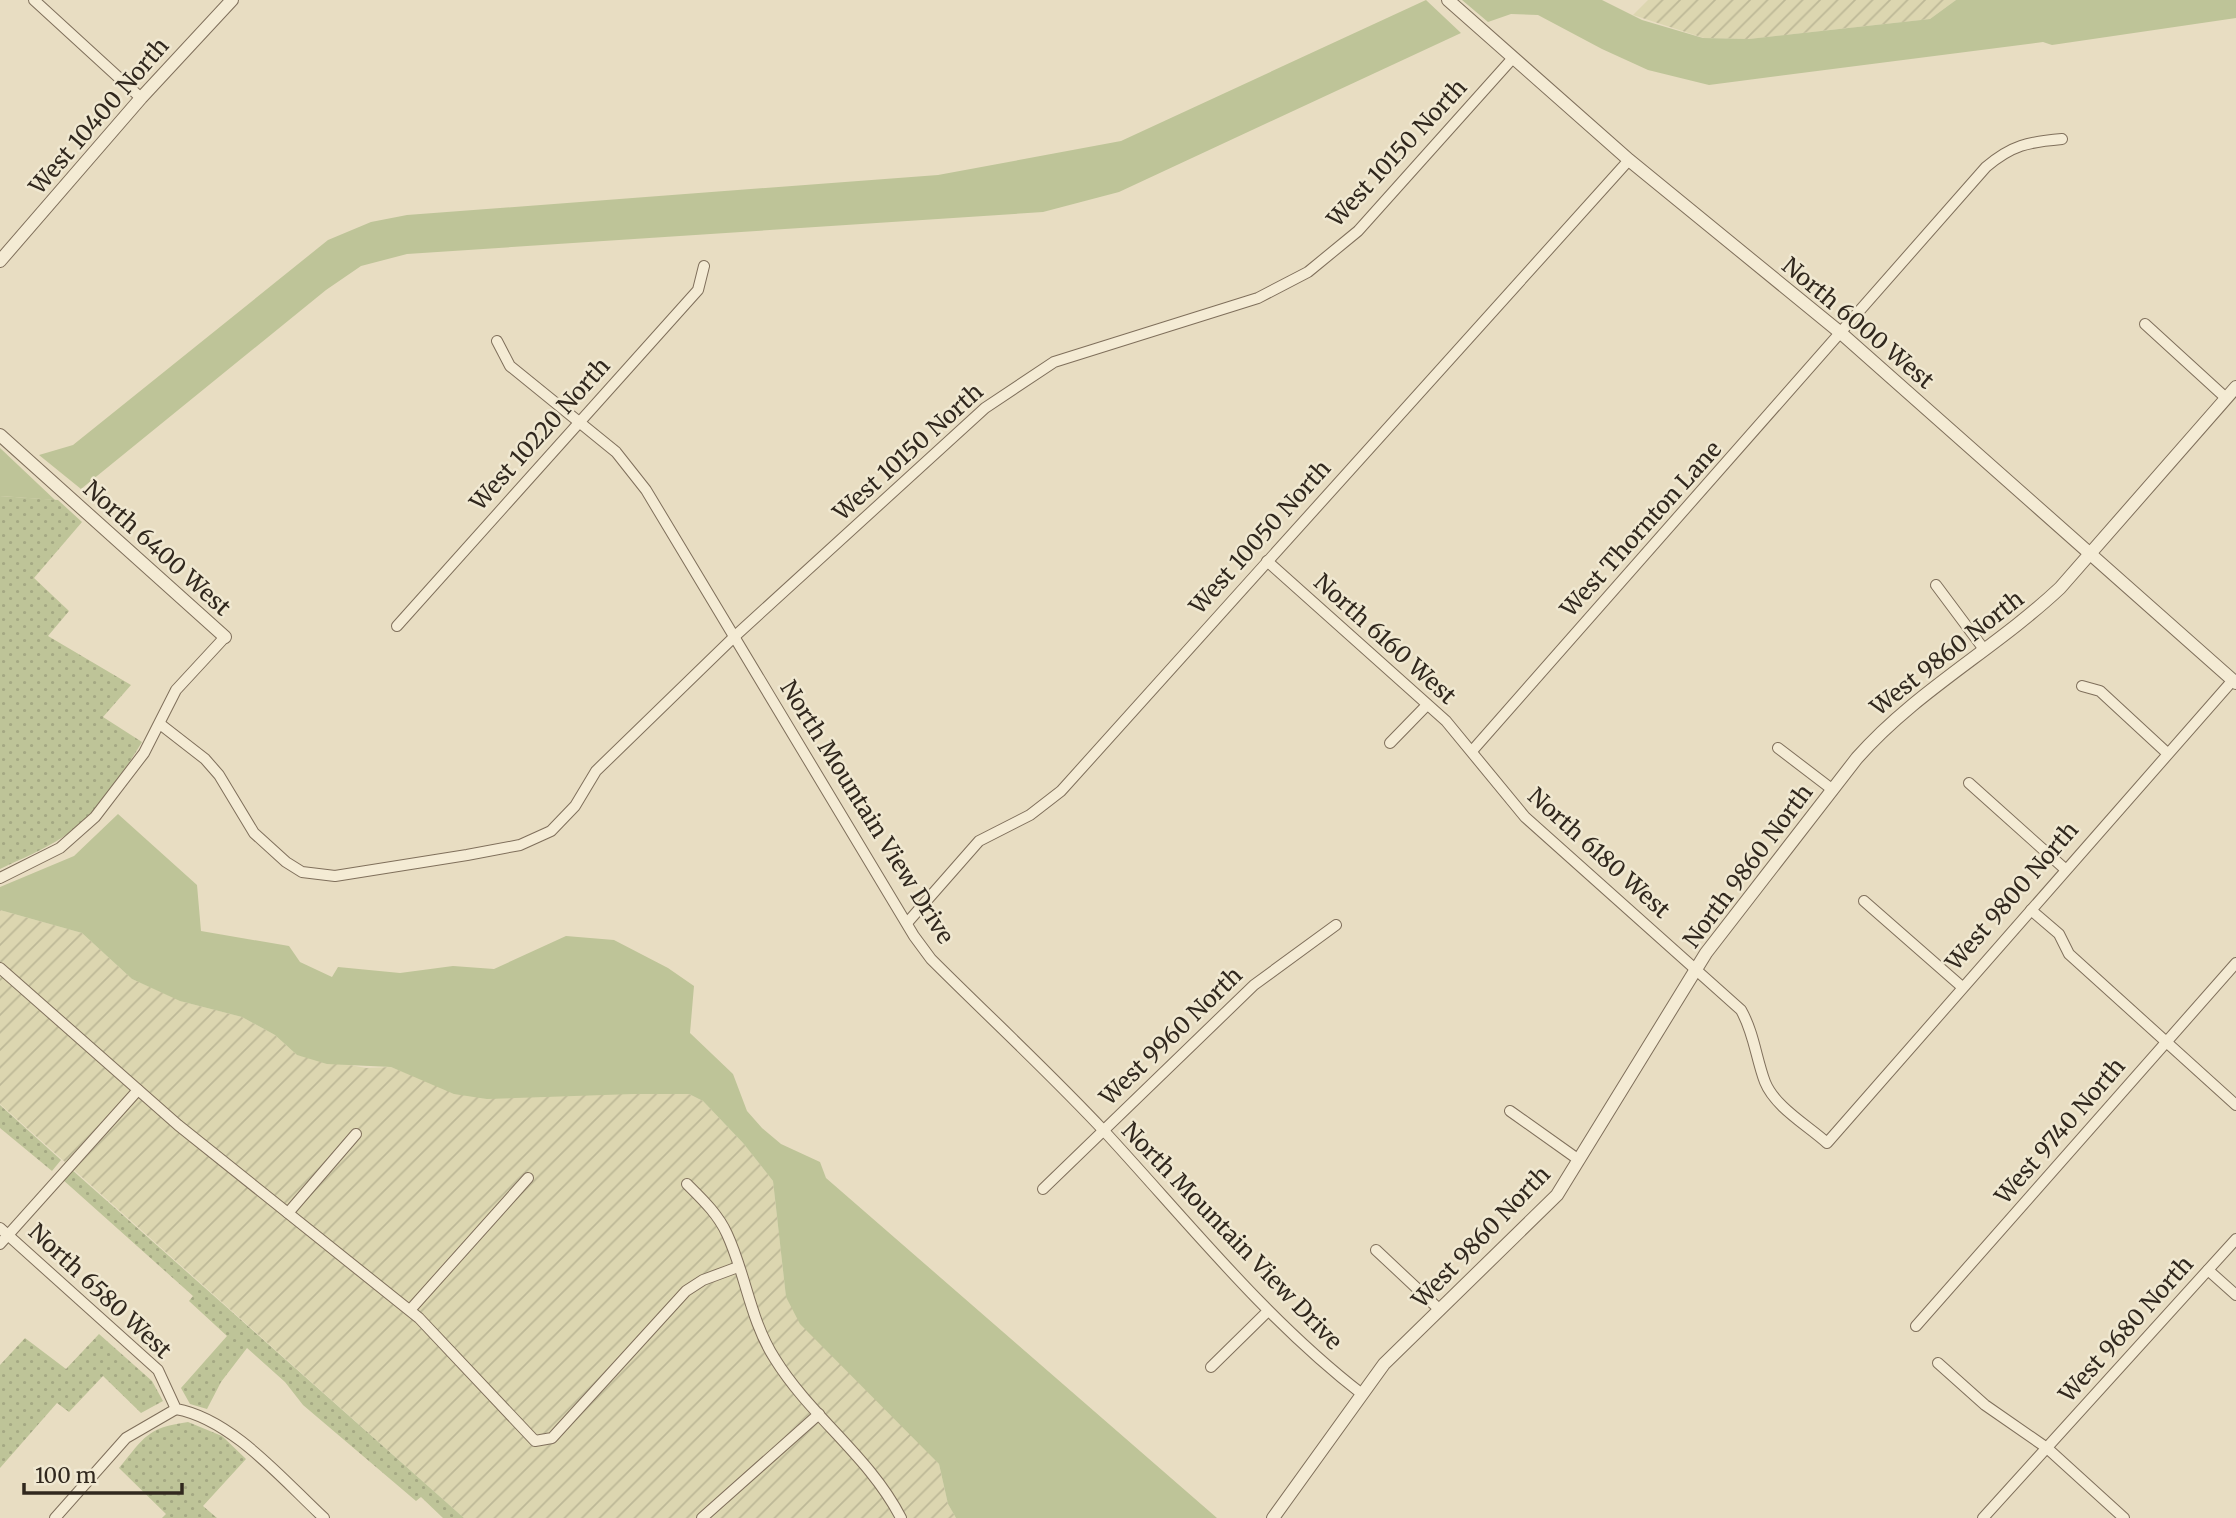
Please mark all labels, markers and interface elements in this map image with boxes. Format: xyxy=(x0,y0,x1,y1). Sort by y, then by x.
street label: West 10400 North xyxy=(22,31,175,201)
street label: West 10150 North xyxy=(1320,73,1473,233)
street label: North 6000 West xyxy=(1776,251,1940,395)
street label: West 10220 North xyxy=(463,351,616,517)
street label: West 10150 North xyxy=(826,377,989,527)
street label: West Thornton Lane xyxy=(1553,435,1727,623)
street label: West 10050 North xyxy=(1182,454,1336,620)
street label: North 6400 West xyxy=(78,474,237,621)
street label: North 6160 West xyxy=(1308,567,1462,710)
street label: West 9860 North xyxy=(1864,584,2029,722)
street label: North Mountain View Drive xyxy=(774,675,961,949)
street label: North 9860 North xyxy=(1677,778,1819,953)
street label: North 6180 West xyxy=(1522,781,1676,924)
street label: West 9800 North xyxy=(1938,815,2084,977)
street label: West 9960 North xyxy=(1093,960,1248,1112)
street label: West 9740 North xyxy=(1988,1052,2131,1210)
street label: North Mountain View Drive xyxy=(1116,1116,1349,1355)
street label: West 9860 North xyxy=(1405,1160,1556,1315)
street label: North 6580 West xyxy=(23,1217,178,1364)
street label: West 9680 North xyxy=(2052,1250,2199,1409)
scale bar xyxy=(24,1452,182,1496)
text: 100 m xyxy=(35,1462,97,1489)

